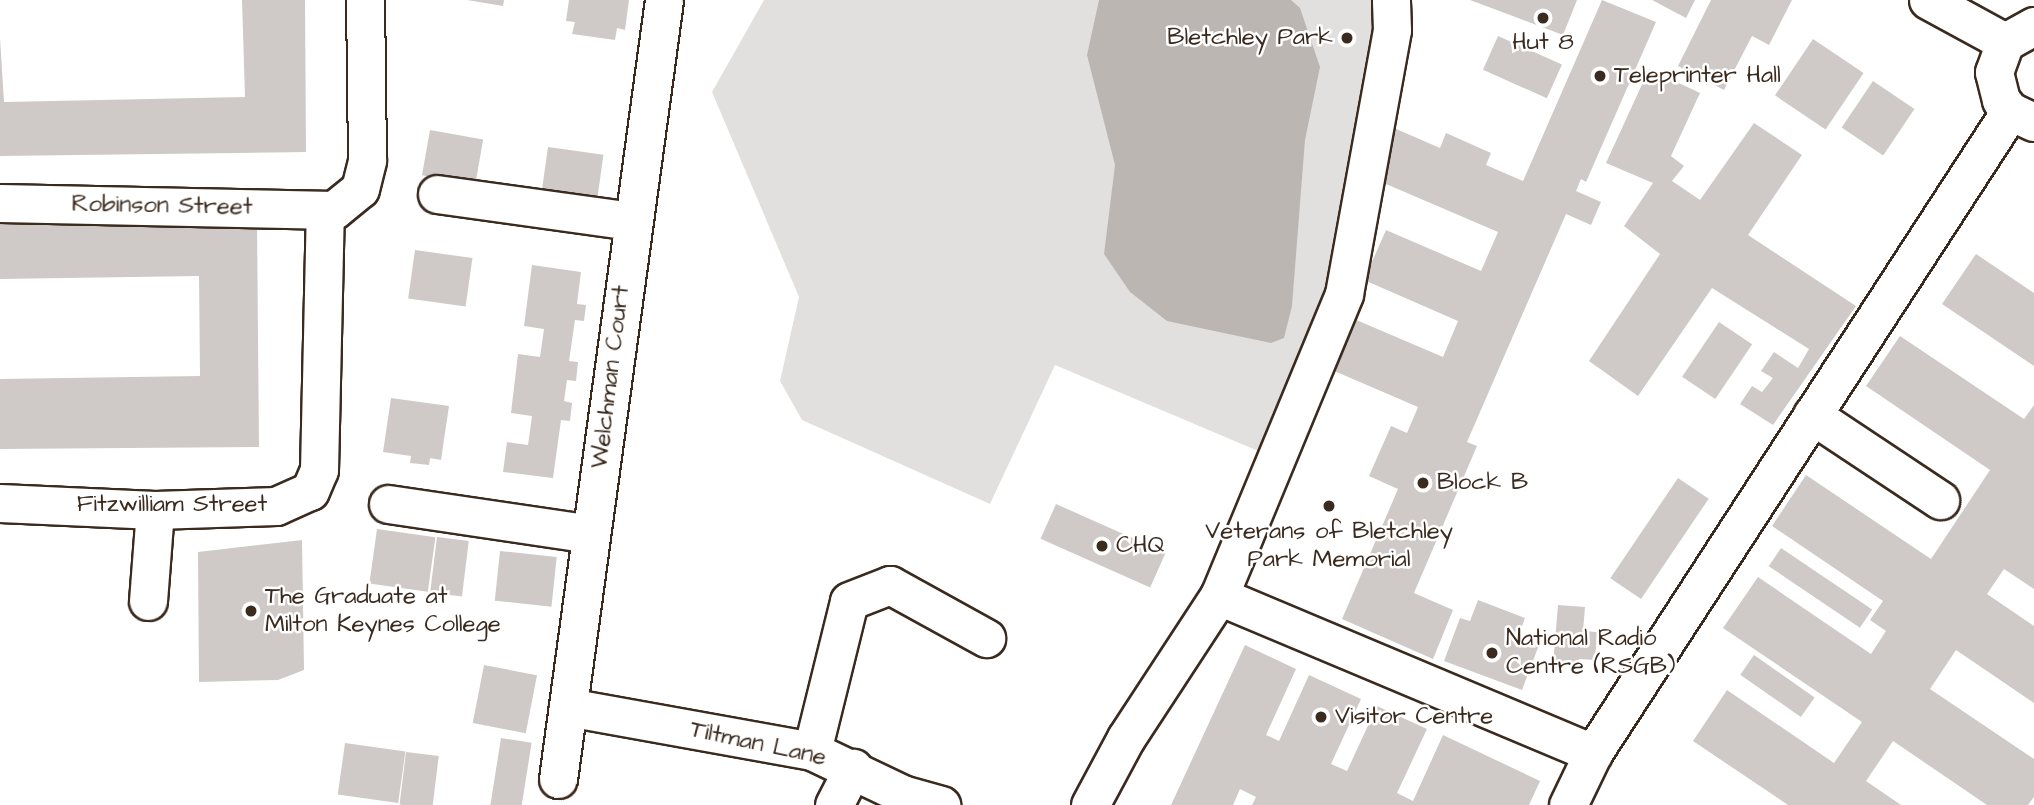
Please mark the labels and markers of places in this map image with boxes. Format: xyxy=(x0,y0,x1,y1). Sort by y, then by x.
marker: Hut 8 xyxy=(1535,10,1551,26)
place label: Bletchley Park xyxy=(1167,24,1333,52)
place label: Hut 8 xyxy=(1512,29,1574,57)
marker: Bletchley Park xyxy=(1339,30,1355,46)
place label: Teleprinter Hall xyxy=(1614,62,1781,90)
marker: Teleprinter Hall xyxy=(1592,68,1608,84)
place label: Block B xyxy=(1437,469,1528,497)
marker: Block B xyxy=(1415,475,1431,491)
marker: Veterans of Bletchley Park Memorial xyxy=(1321,498,1337,514)
place label: Veterans of Bletchley Park Memorial xyxy=(1205,518,1453,574)
place label: CHQ xyxy=(1116,532,1165,560)
marker: CHQ xyxy=(1094,538,1110,554)
place label: The Graduate at Milton Keynes College xyxy=(265,583,501,639)
marker: The Graduate at Milton Keynes College xyxy=(243,603,259,619)
place label: National Radio Centre (RSGB) xyxy=(1506,625,1675,681)
marker: National Radio Centre (RSGB) xyxy=(1484,645,1500,661)
place label: Visitor Centre xyxy=(1335,703,1493,731)
marker: Visitor Centre xyxy=(1313,709,1329,725)

